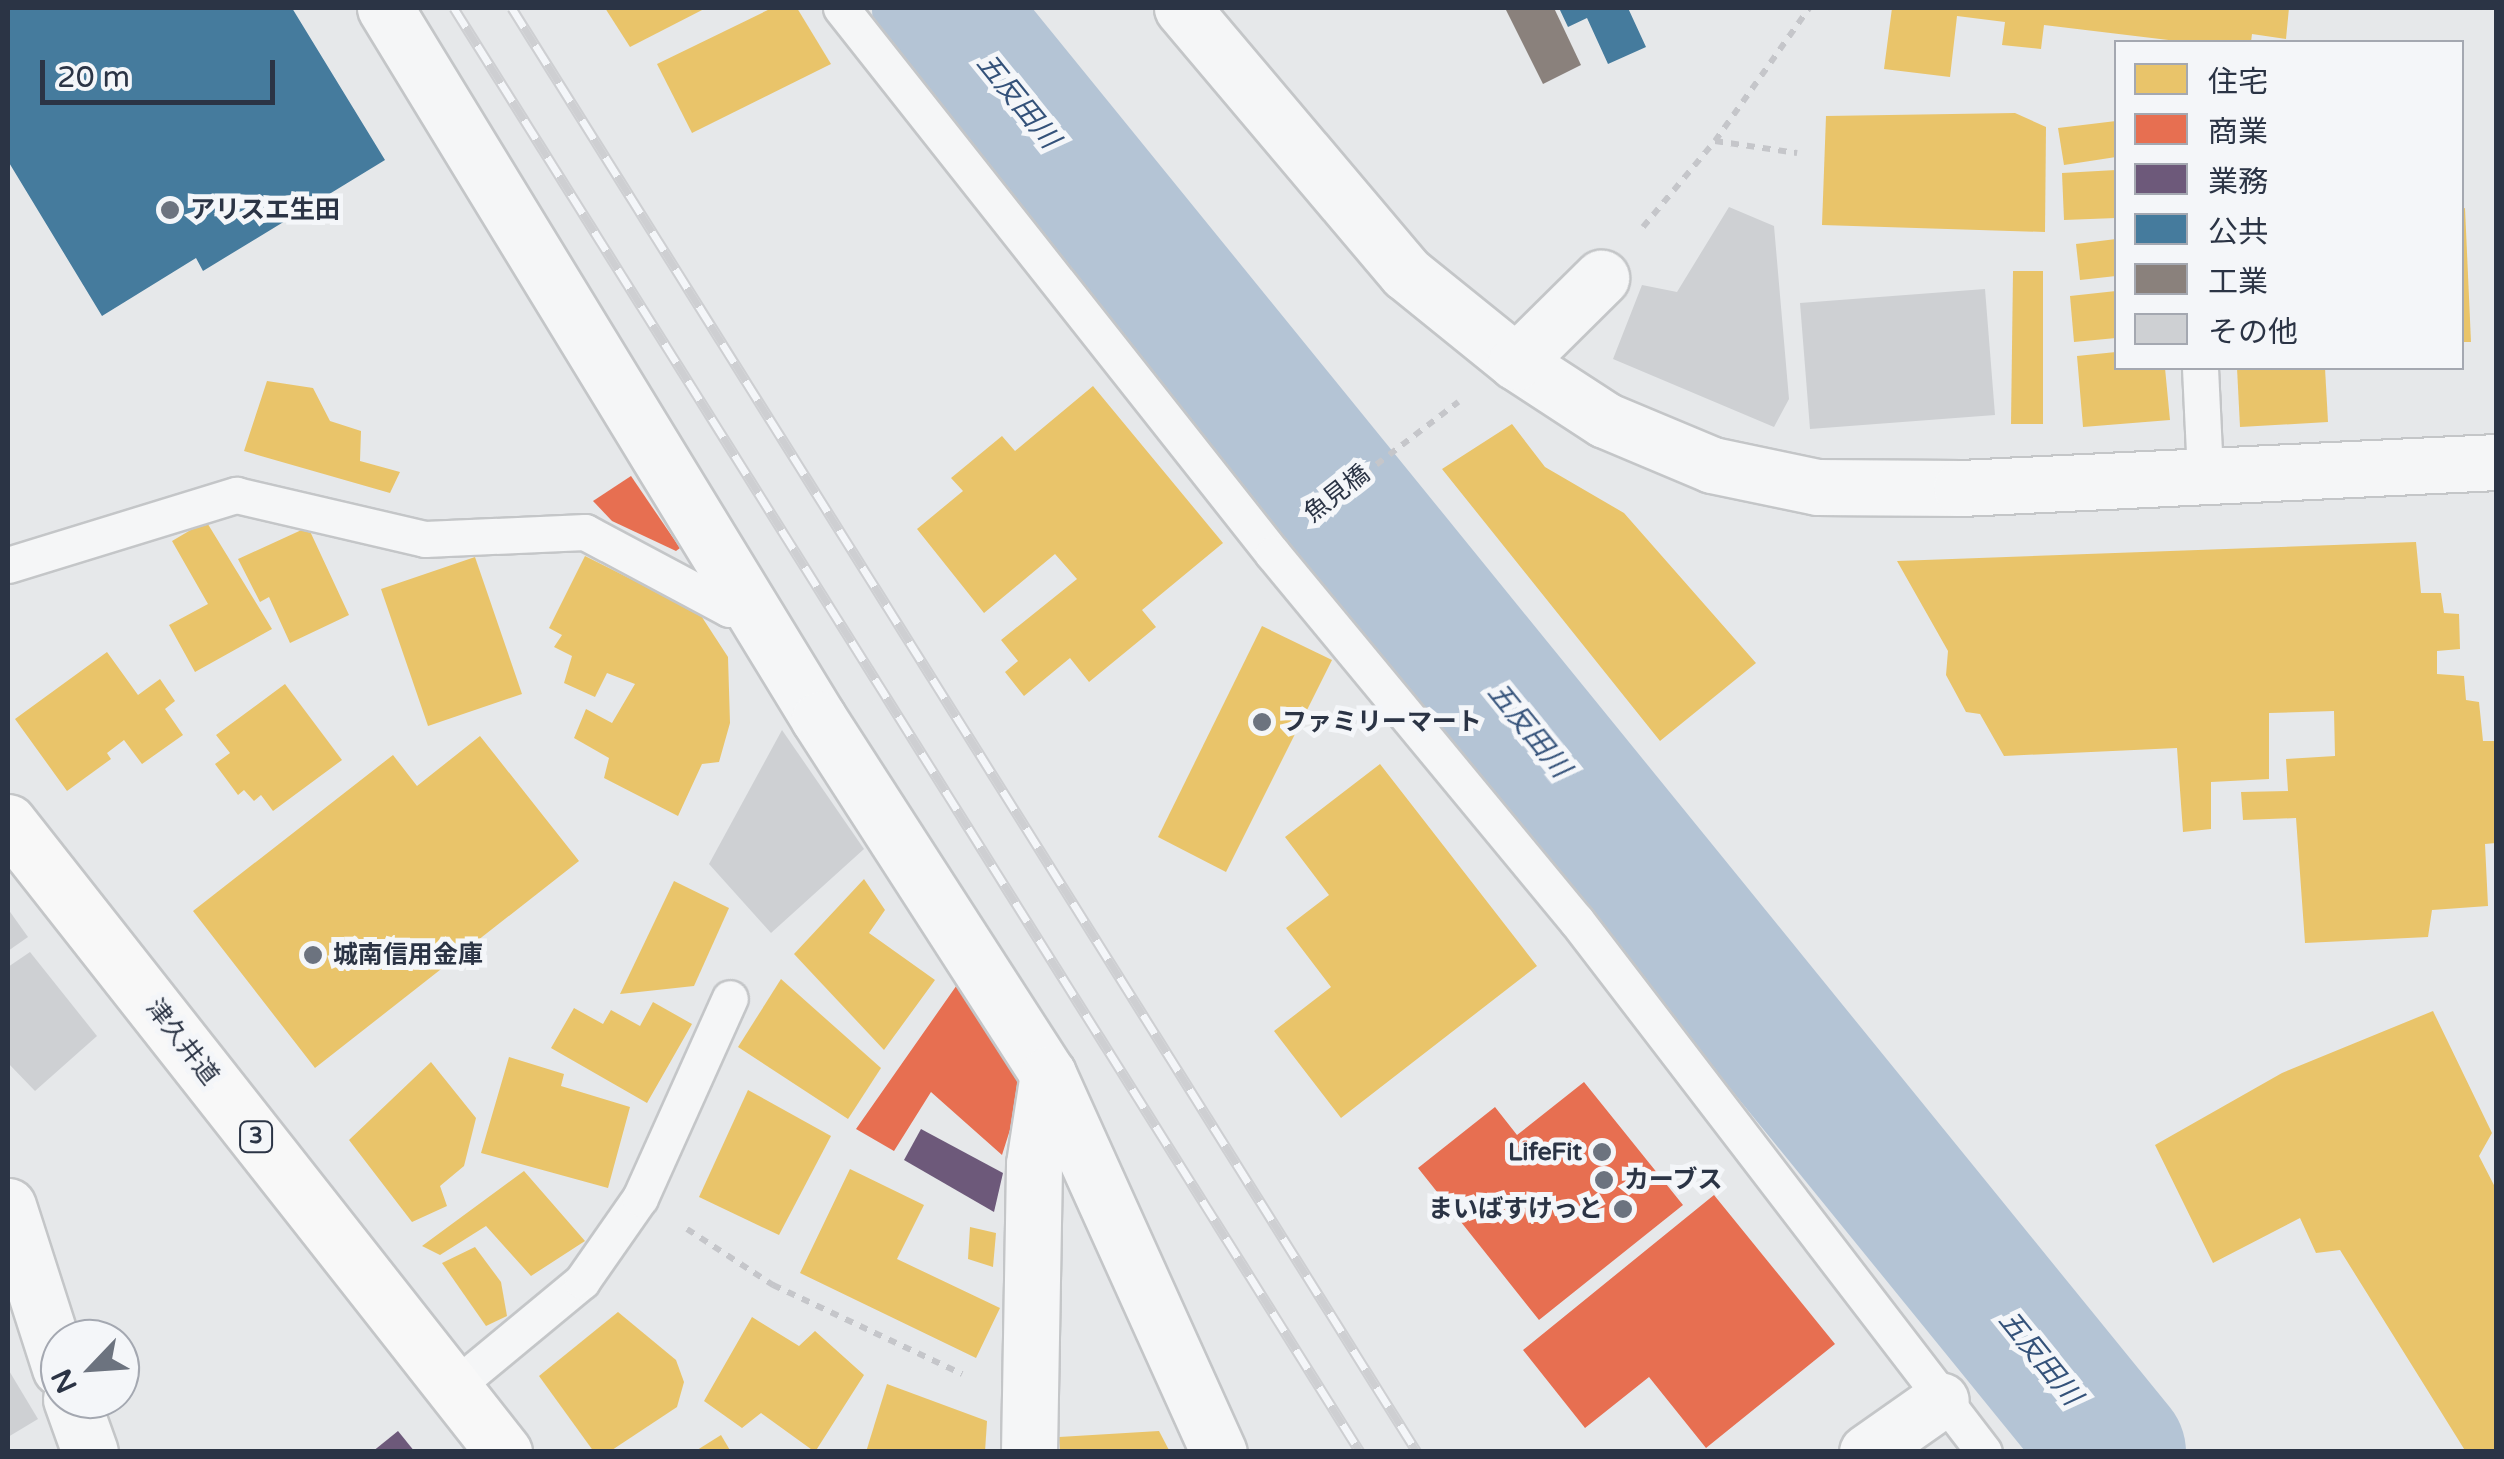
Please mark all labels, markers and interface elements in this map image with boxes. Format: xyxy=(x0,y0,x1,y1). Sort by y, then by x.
scale bar xyxy=(45,40,280,102)
legend xyxy=(2114,40,2464,370)
water label: 五反田川 xyxy=(970,47,1066,155)
text: 20 m xyxy=(57,59,130,96)
text: 住宅 xyxy=(2208,64,2268,101)
text: 商業 xyxy=(2208,114,2268,151)
text: 業務 xyxy=(2208,164,2268,201)
place label: アリスエ生田 xyxy=(190,195,340,225)
marker: アリスエ生田 xyxy=(159,199,181,221)
text: 公共 xyxy=(2208,214,2268,251)
text: 工業 xyxy=(2208,264,2268,301)
text: その他 xyxy=(2208,314,2298,351)
street label: 魚見橋 xyxy=(1298,459,1376,529)
water label: 五反田川 xyxy=(1481,676,1577,784)
place label: ファミリーマート xyxy=(1282,707,1482,737)
marker: ファミリーマート xyxy=(1251,711,1273,733)
place label: 城南信用金庫 xyxy=(333,940,483,970)
marker: 城南信用金庫 xyxy=(302,944,324,966)
street label: 津久井道 xyxy=(139,993,225,1091)
road number: 3 xyxy=(238,1120,274,1154)
place label: LifeFit xyxy=(1508,1137,1582,1167)
marker: LifeFit xyxy=(1591,1141,1613,1163)
place label: カーブス xyxy=(1624,1165,1724,1195)
marker: カーブス xyxy=(1593,1169,1615,1191)
place label: まいばすけっと xyxy=(1428,1194,1603,1224)
marker: まいばすけっと xyxy=(1612,1198,1634,1220)
water label: 五反田川 xyxy=(1992,1304,2088,1412)
north arrow xyxy=(40,1319,140,1419)
text: N xyxy=(44,1363,85,1398)

